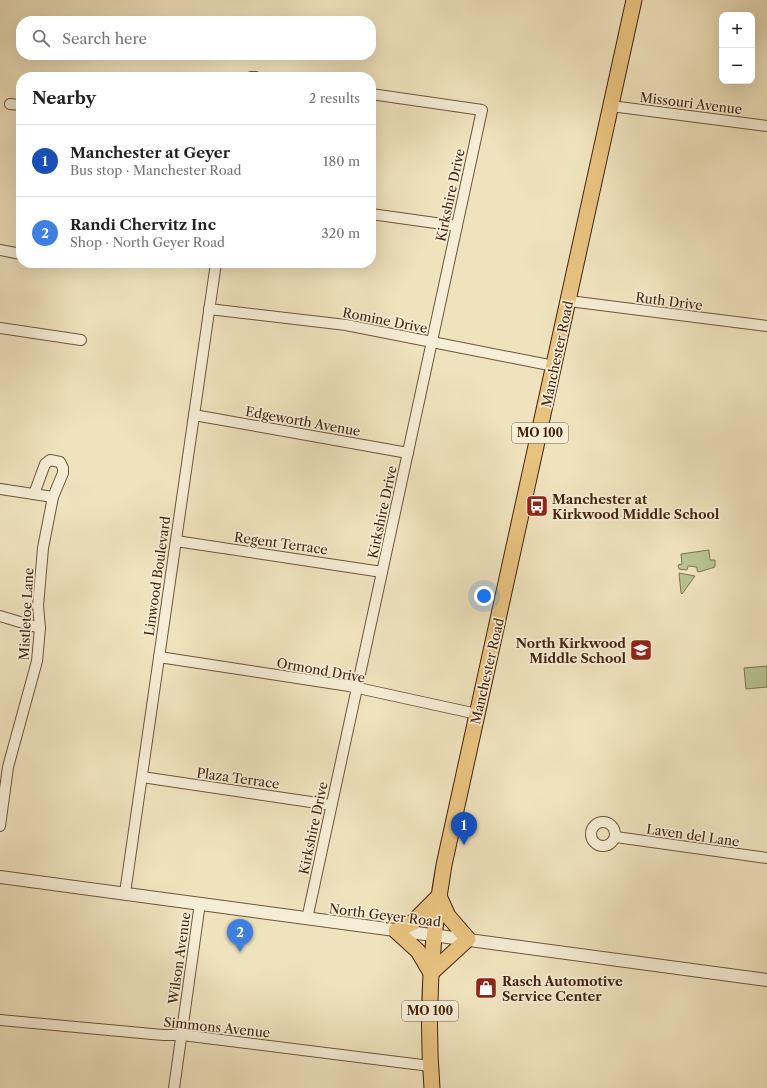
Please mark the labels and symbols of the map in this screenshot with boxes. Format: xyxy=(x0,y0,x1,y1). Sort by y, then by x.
street label: Missouri Avenue xyxy=(639,89,743,117)
street label: Kirkshire Drive xyxy=(432,147,468,243)
street label: Ruth Drive xyxy=(635,289,703,313)
street label: Manchester Road xyxy=(538,299,576,409)
street label: Romine Drive xyxy=(341,304,429,336)
street label: Edgeworth Avenue xyxy=(244,403,362,439)
road number: MO 100 xyxy=(512,423,568,443)
street label: Kirkshire Drive xyxy=(364,464,400,560)
place label: Manchester at Kirkwood Middle School xyxy=(552,491,720,522)
bus stop icon: Manchester at Kirkwood Middle School xyxy=(524,493,550,519)
street label: Linwood Boulevard xyxy=(141,515,173,637)
street label: Regent Terrace xyxy=(233,529,329,557)
street label: Mistletoe Lane xyxy=(16,567,36,661)
your location xyxy=(474,586,494,606)
street label: Manchester Road xyxy=(467,616,507,726)
place label: North Kirkwood Middle School xyxy=(516,635,626,666)
school or university icon: North Kirkwood Middle School xyxy=(628,637,654,663)
street label: Ormond Drive xyxy=(275,654,367,686)
street label: Plaza Terrace xyxy=(196,764,280,792)
street label: Kirkshire Drive xyxy=(295,780,331,876)
pin: 1 xyxy=(451,812,477,845)
street label: Laven del Lane xyxy=(645,821,741,849)
street label: North Geyer Road xyxy=(328,900,442,930)
street label: Wilson Avenue xyxy=(164,911,193,1006)
pin: 2 xyxy=(227,919,253,952)
place label: Rasch Automotive Service Center xyxy=(502,973,623,1004)
shop icon: Rasch Automotive Service Center xyxy=(473,975,499,1001)
road number: MO 100 xyxy=(402,1001,458,1021)
street label: Simmons Avenue xyxy=(163,1013,271,1041)

